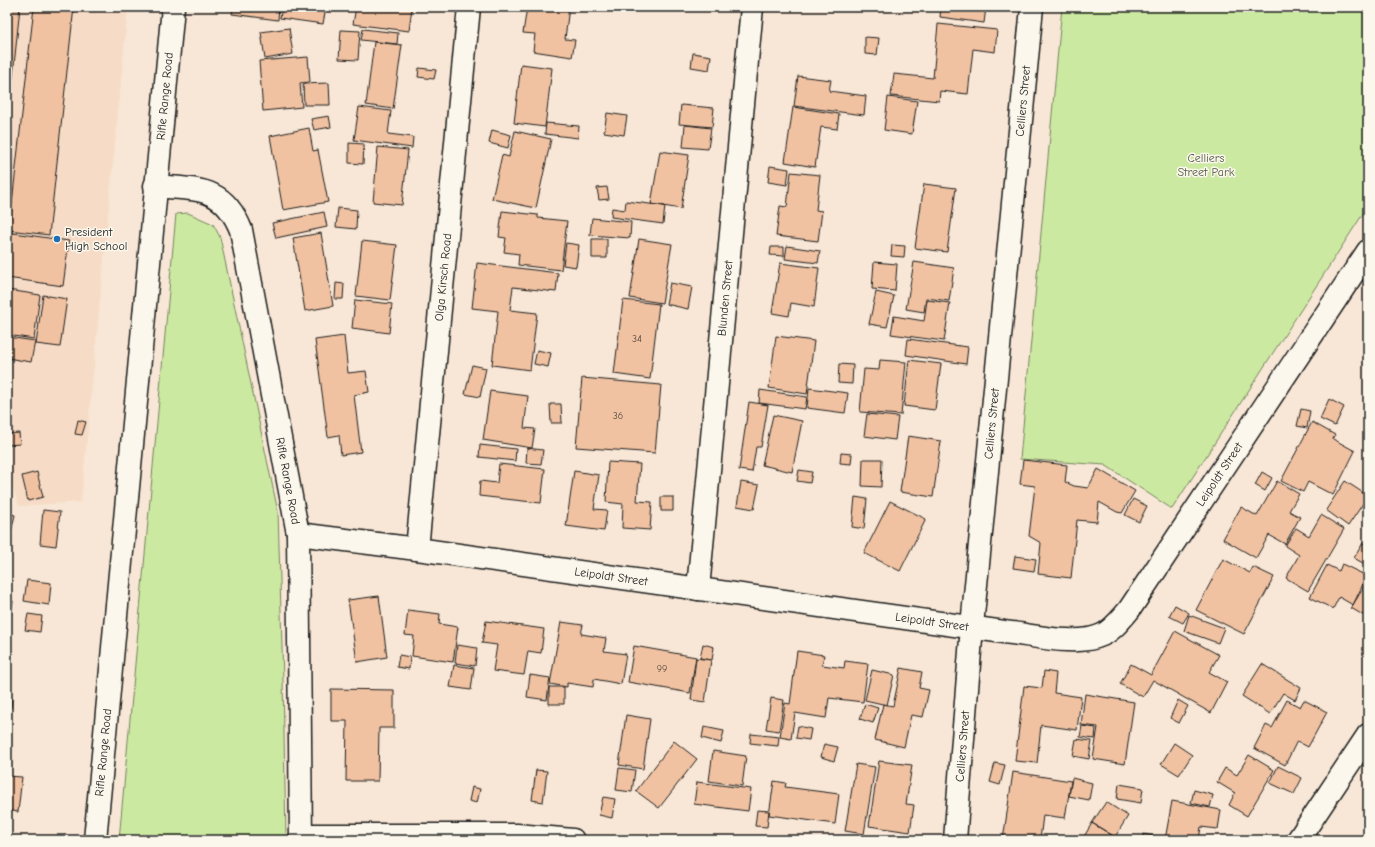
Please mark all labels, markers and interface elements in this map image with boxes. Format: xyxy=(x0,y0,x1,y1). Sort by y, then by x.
street label: Rifle Range Road xyxy=(154,52,176,141)
street label: Celliers Street xyxy=(1012,64,1033,137)
park label: Celliers Street Park xyxy=(1177,151,1235,179)
place label: President High School xyxy=(65,225,127,253)
street label: Olga Kirsch Road xyxy=(432,233,454,322)
marker: President High School xyxy=(52,234,62,244)
street label: Blunden Street xyxy=(714,259,736,337)
house number: 34 xyxy=(632,333,642,345)
street label: Celliers Street xyxy=(981,387,1002,460)
house number: 36 xyxy=(613,410,623,422)
street label: Rifle Range Road xyxy=(273,436,303,525)
street label: Leipoldt Street xyxy=(1193,439,1246,509)
street label: Leipoldt Street xyxy=(574,564,649,589)
street label: Leipoldt Street xyxy=(894,610,970,634)
house number: 99 xyxy=(657,663,667,675)
street label: Rifle Range Road xyxy=(92,708,114,797)
street label: Celliers Street xyxy=(953,710,972,782)

